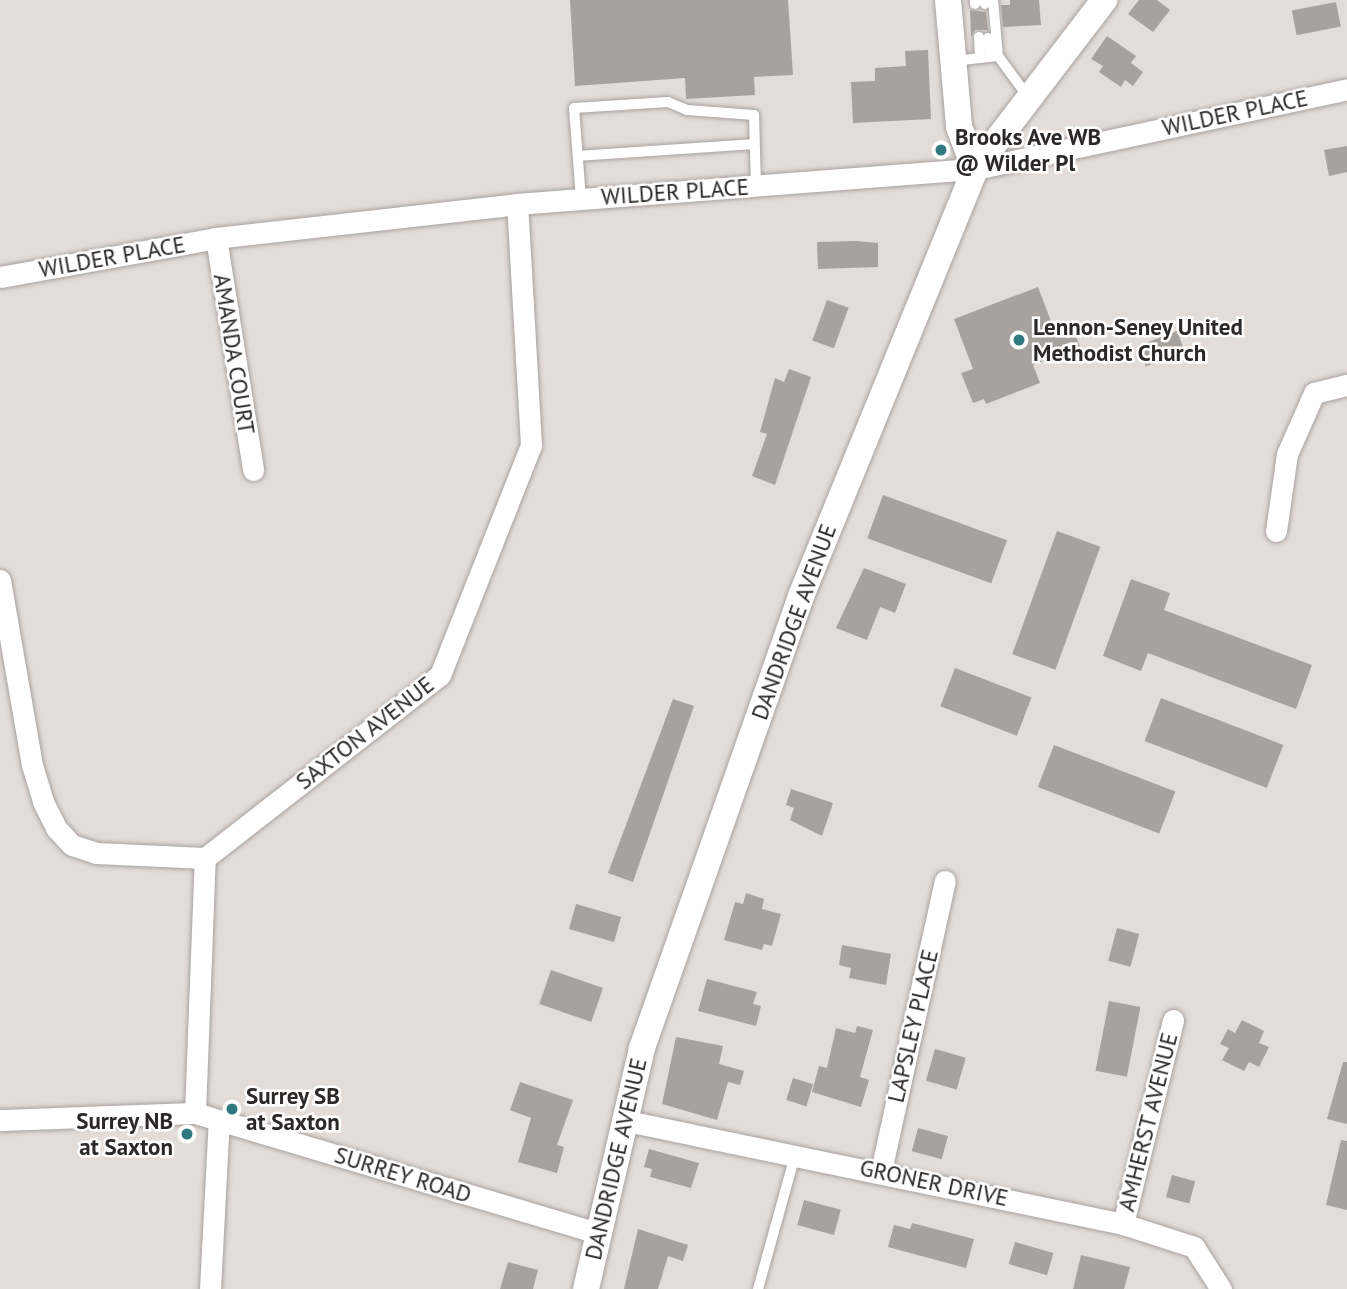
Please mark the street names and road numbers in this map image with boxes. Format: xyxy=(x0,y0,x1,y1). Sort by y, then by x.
street label: WILDER PLACE xyxy=(1160,84,1310,142)
street label: WILDER PLACE xyxy=(600,173,750,211)
street label: WILDER PLACE xyxy=(37,231,187,283)
street label: AMANDA COURT xyxy=(208,271,260,437)
street label: DANDRIDGE AVENUE xyxy=(746,520,842,724)
street label: SAXTON AVENUE xyxy=(290,670,440,796)
street label: LAPSLEY PLACE xyxy=(882,946,944,1106)
street label: AMHERST AVENUE xyxy=(1112,1029,1184,1215)
street label: DANDRIDGE AVENUE xyxy=(579,1055,653,1263)
street label: SURREY ROAD xyxy=(331,1141,475,1209)
street label: GRONER DRIVE xyxy=(857,1154,1011,1212)

